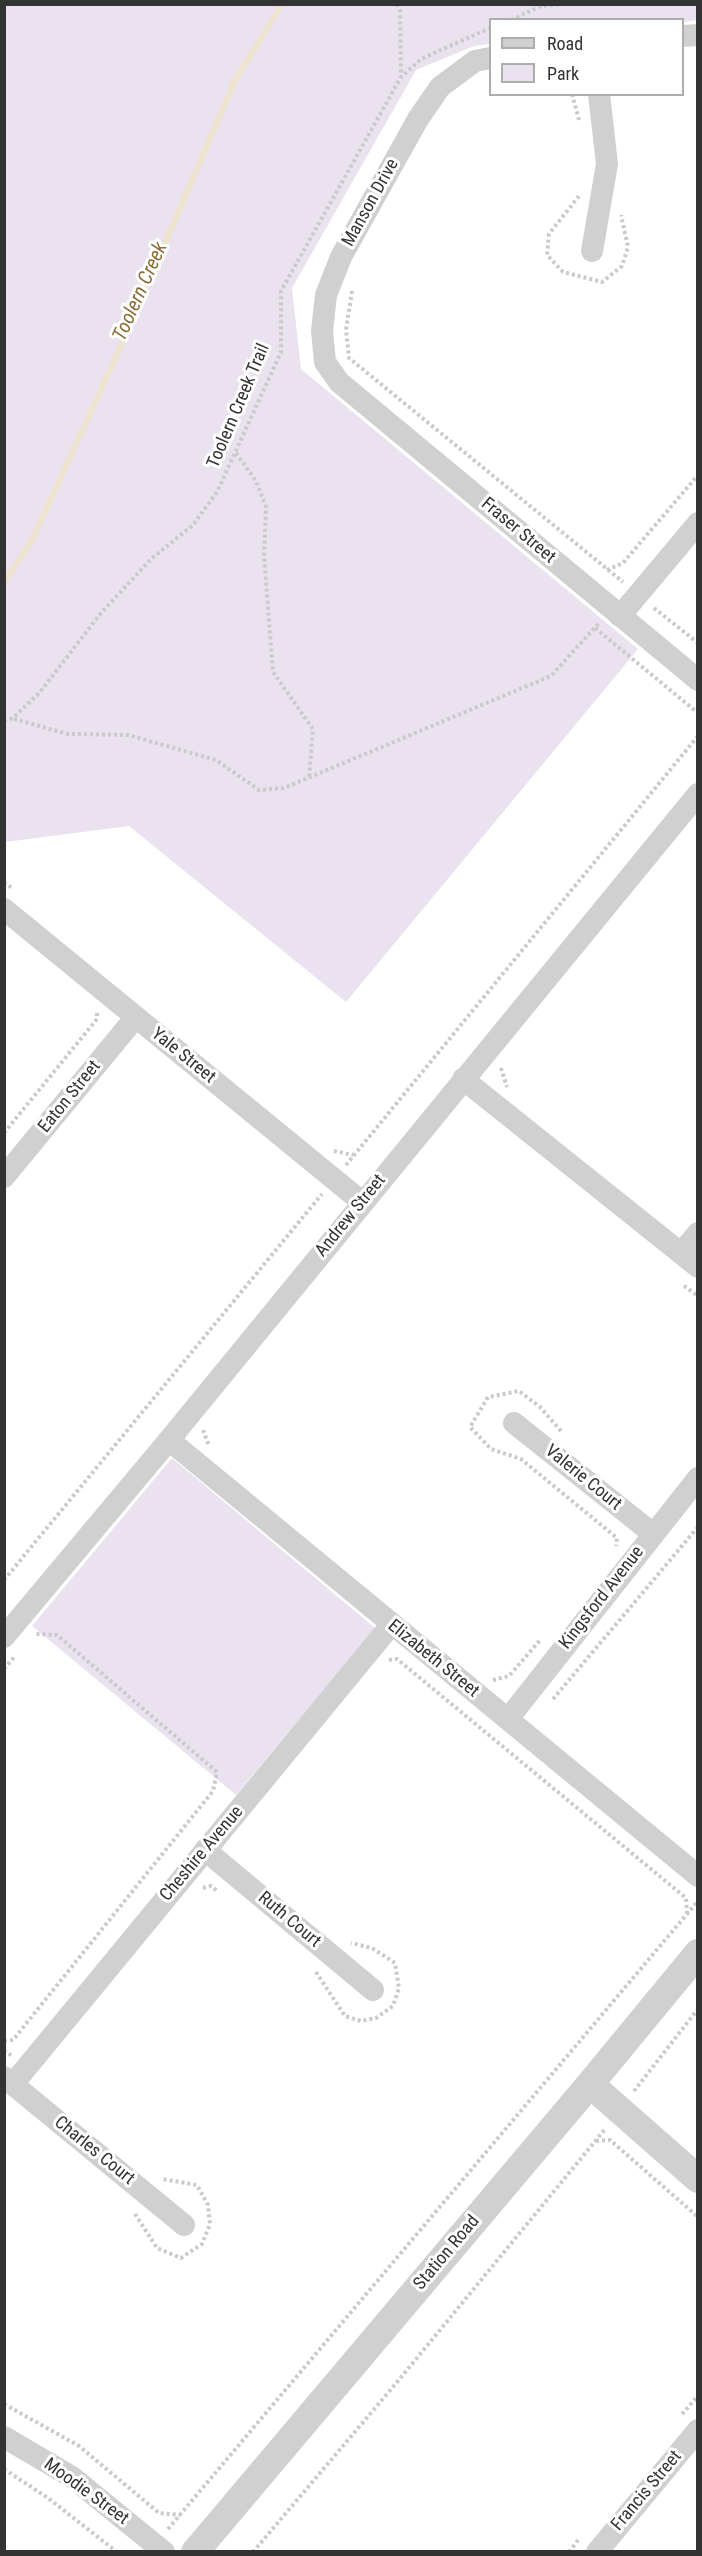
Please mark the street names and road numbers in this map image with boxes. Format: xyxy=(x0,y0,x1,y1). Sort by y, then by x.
street label: Manson Drive xyxy=(338,155,404,251)
street label: Toolern Creek Trail xyxy=(203,341,275,471)
street label: Fraser Street xyxy=(476,494,560,568)
street label: Yale Street xyxy=(147,1024,219,1088)
street label: Eaton Street xyxy=(34,1056,106,1138)
street label: Andrew Street xyxy=(311,1170,391,1262)
street label: Valerie Court xyxy=(540,1441,626,1515)
street label: Kingsford Avenue xyxy=(555,1542,649,1654)
street label: Elizabeth Street xyxy=(383,1616,483,1702)
street label: Cheshire Avenue xyxy=(156,1802,248,1906)
street label: Ruth Court xyxy=(253,1887,325,1953)
street label: Charles Court xyxy=(49,2112,139,2190)
street label: Station Road xyxy=(410,2211,484,2295)
street label: Francis Street xyxy=(607,2447,687,2535)
street label: Moodie Street xyxy=(39,2454,133,2530)

